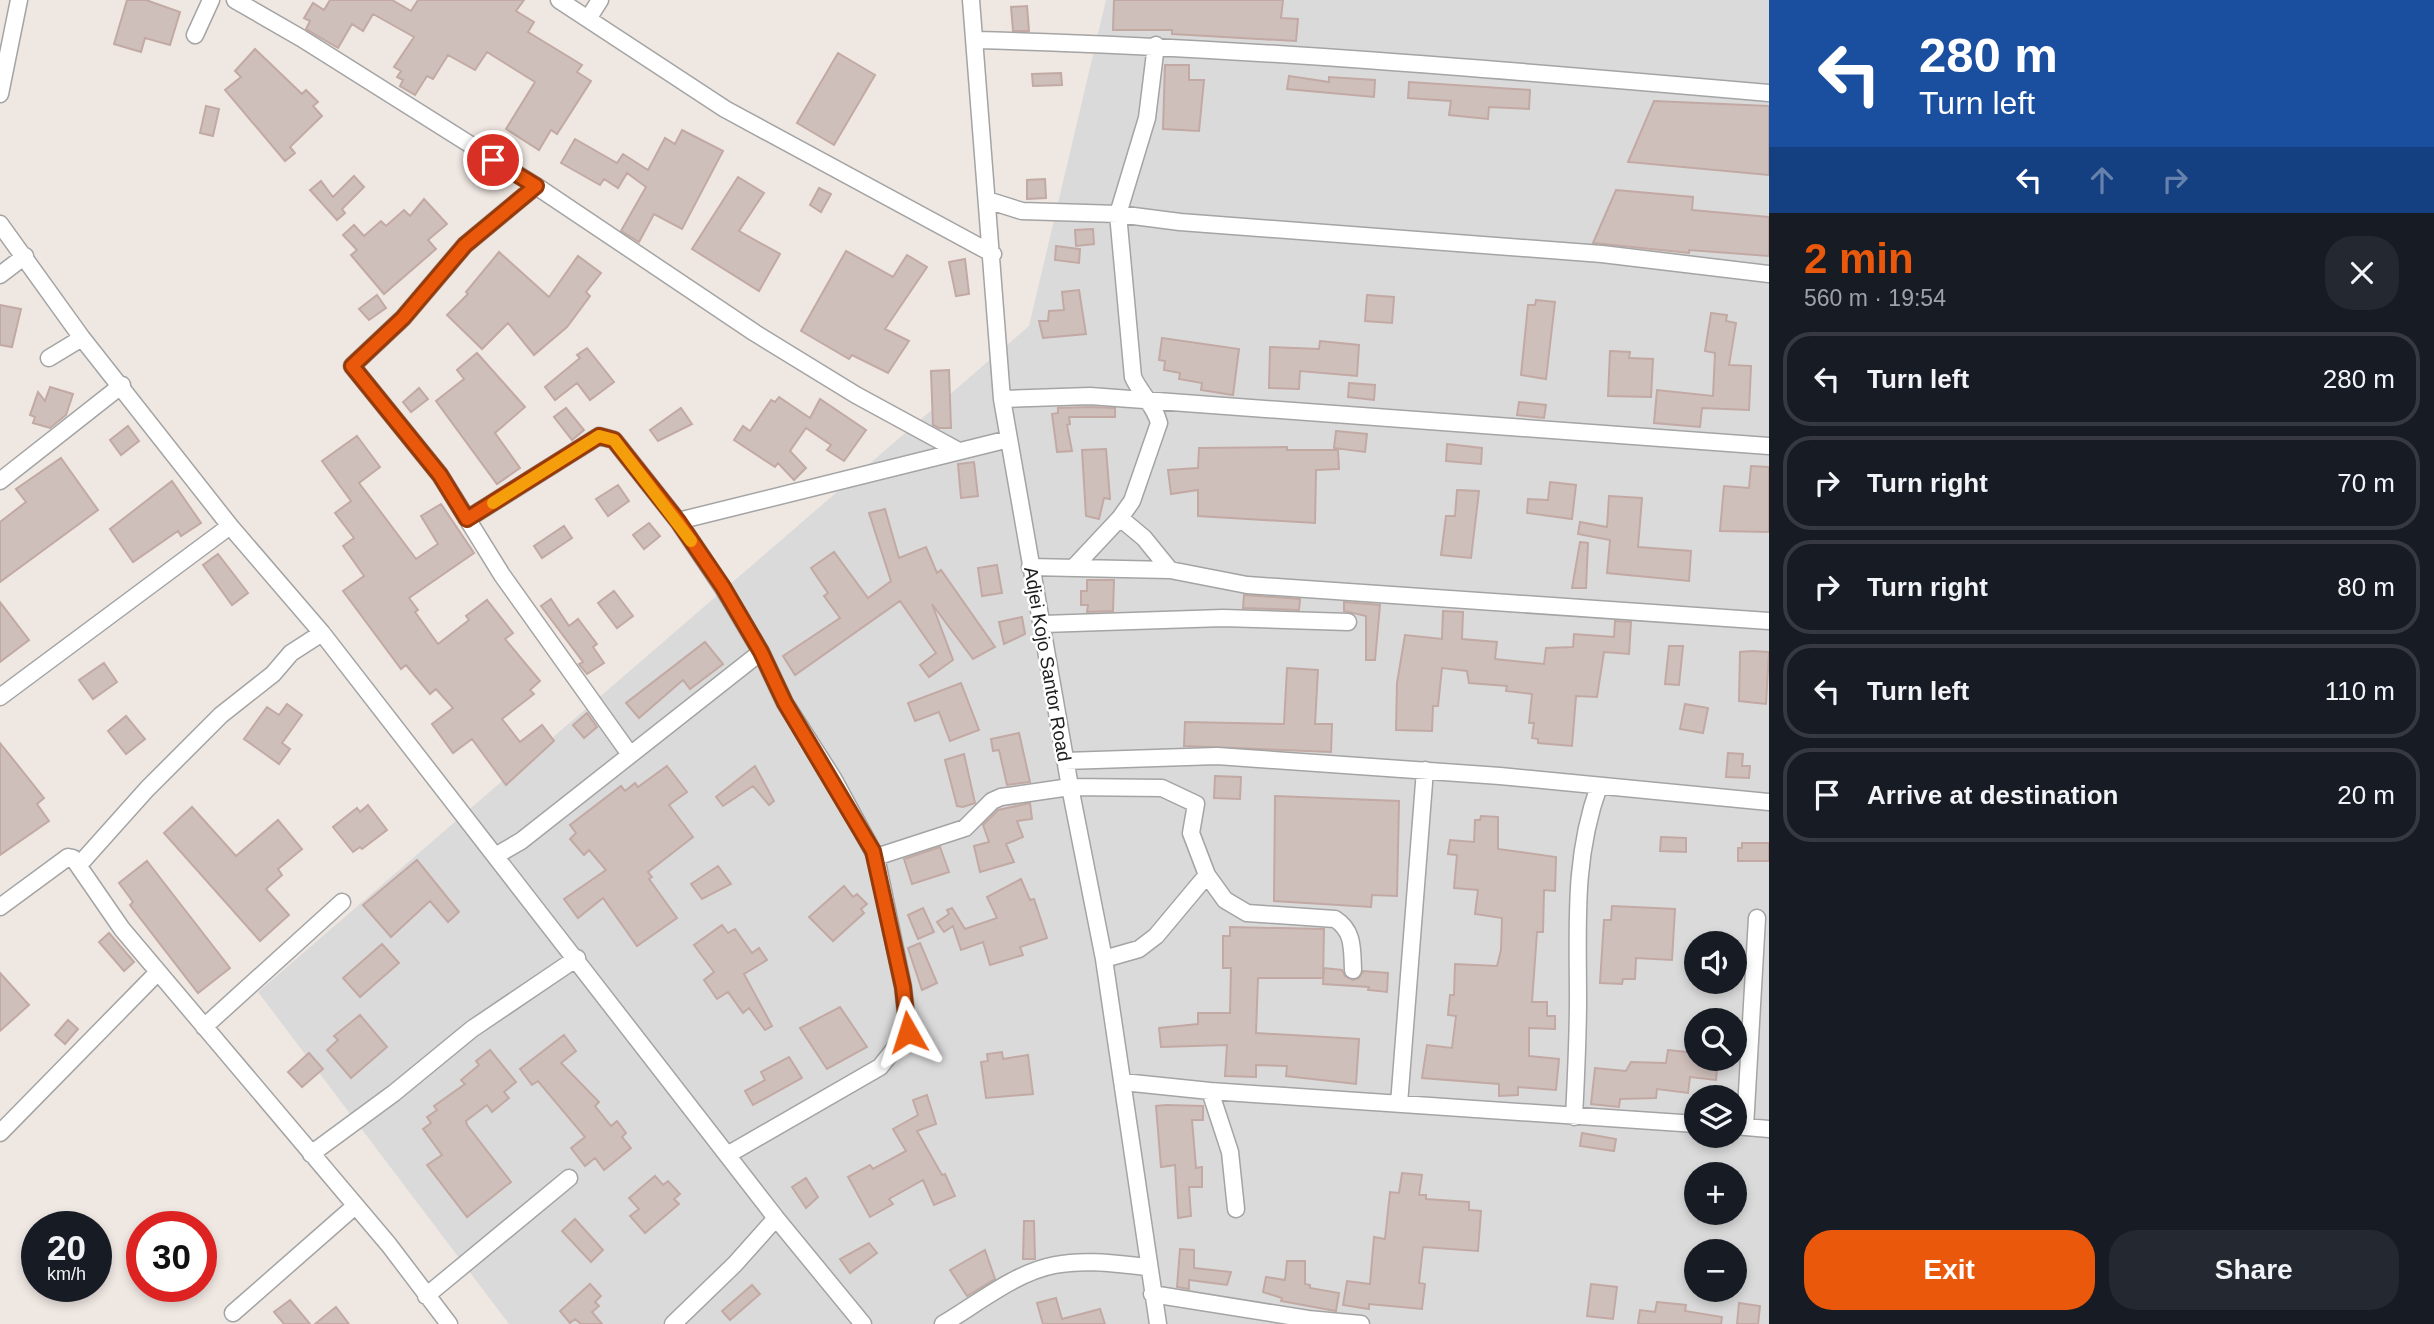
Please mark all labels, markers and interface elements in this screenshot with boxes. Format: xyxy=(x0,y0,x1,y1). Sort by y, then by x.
icon: left xyxy=(1804,28,1895,119)
text: 280 m xyxy=(1919,28,2058,82)
text: Turn left xyxy=(1919,85,2035,121)
pin xyxy=(463,130,523,190)
icon: arrive xyxy=(474,141,512,179)
icon: left xyxy=(2010,161,2048,199)
icon: ahead xyxy=(2083,161,2121,199)
icon: right xyxy=(2156,161,2194,199)
text: 2 min xyxy=(1804,235,1914,282)
button: close xyxy=(2325,236,2399,310)
text: 560 m · 19:54 xyxy=(1804,285,1946,311)
icon: left xyxy=(1808,360,1846,398)
text: Turn left xyxy=(1867,364,1969,394)
text: 280 m xyxy=(2323,364,2395,394)
icon: right xyxy=(1808,464,1846,502)
text: Turn right xyxy=(1867,468,1988,498)
text: 70 m xyxy=(2337,468,2395,498)
street label: Adjei Kojo Santor Road xyxy=(1020,565,1075,763)
icon: right xyxy=(1808,568,1846,606)
text: Turn right xyxy=(1867,572,1988,602)
text: 80 m xyxy=(2337,572,2395,602)
icon: left xyxy=(1808,672,1846,710)
text: Turn left xyxy=(1867,676,1969,706)
text: 110 m xyxy=(2325,676,2395,706)
icon: arrive xyxy=(1808,776,1846,814)
text: Arrive at destination xyxy=(1867,780,2118,810)
text: 20 m xyxy=(2337,780,2395,810)
map controls xyxy=(1684,931,1747,1302)
button: sound xyxy=(1684,931,1747,994)
position arrow xyxy=(871,995,945,1069)
button: search xyxy=(1684,1008,1747,1071)
button: layers xyxy=(1684,1085,1747,1148)
button: + xyxy=(1684,1162,1747,1225)
speed limit sign: 30 xyxy=(126,1211,217,1302)
text: 20 xyxy=(47,1228,86,1267)
button: Exit xyxy=(1804,1230,2095,1310)
button: Share xyxy=(2109,1230,2399,1310)
button: − xyxy=(1684,1239,1747,1302)
text: km/h xyxy=(47,1264,86,1284)

